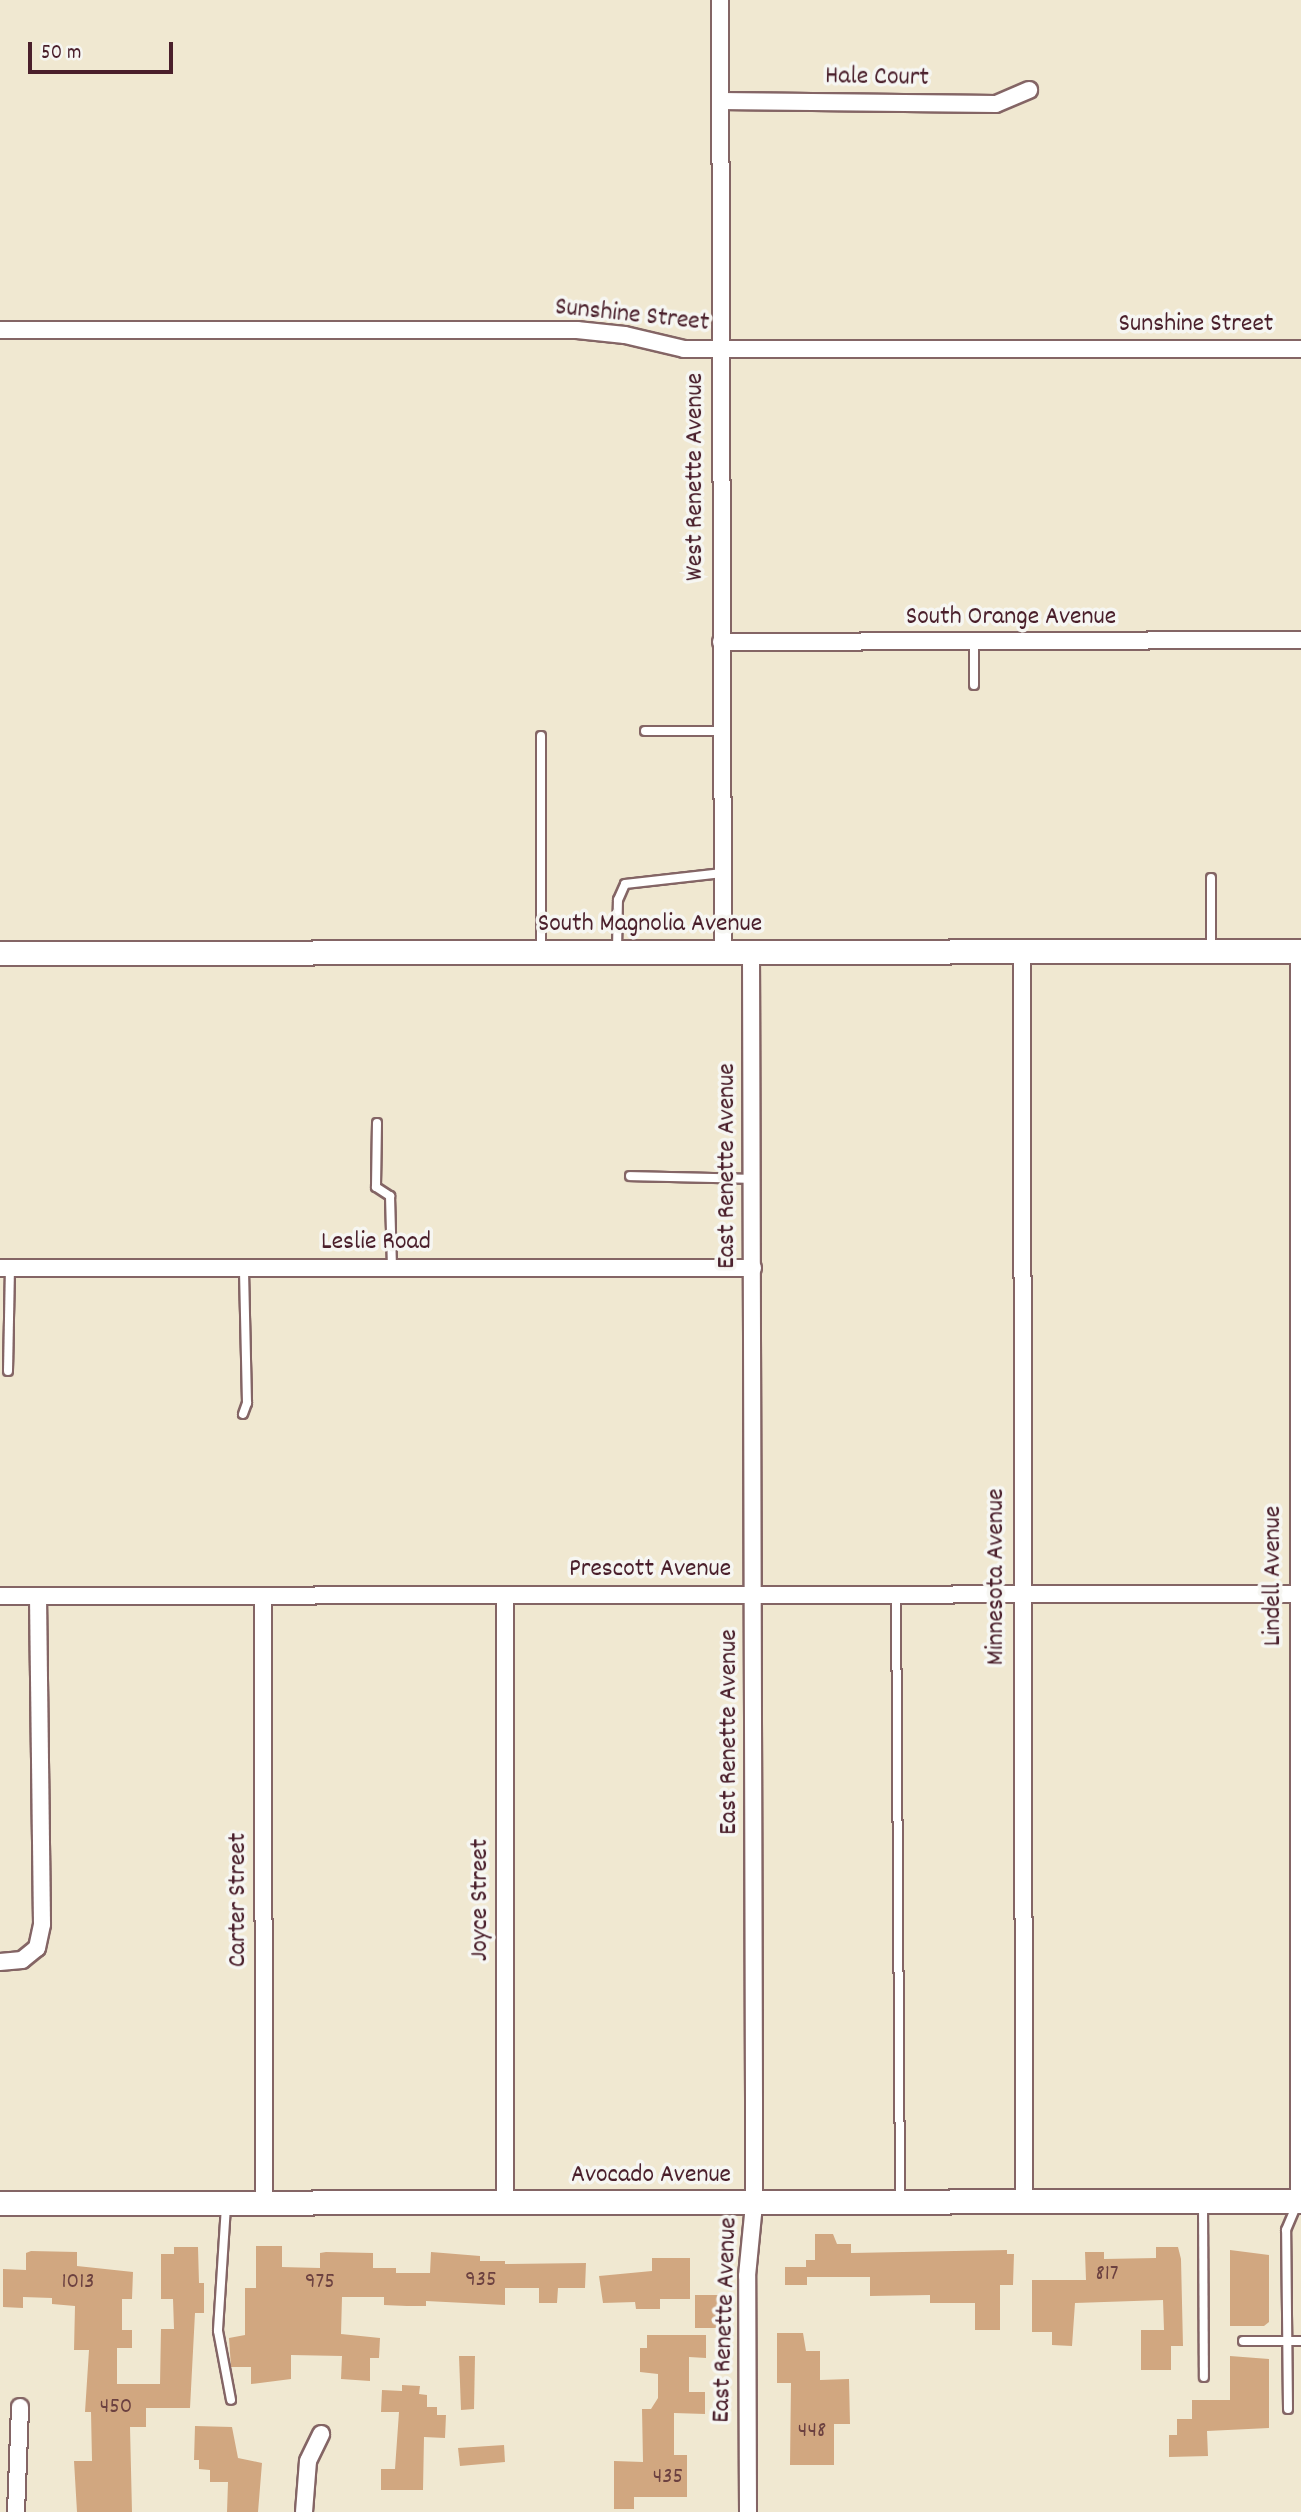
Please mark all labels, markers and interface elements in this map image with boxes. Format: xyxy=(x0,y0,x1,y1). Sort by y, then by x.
scale bar xyxy=(32,28,177,72)
text: 50 m xyxy=(41,39,81,69)
street label: Hale Court xyxy=(825,61,929,95)
street label: Sunshine Street xyxy=(553,292,711,340)
street label: Sunshine Street xyxy=(1119,309,1273,341)
street label: West Renette Avenue xyxy=(680,373,712,581)
street label: South Orange Avenue xyxy=(906,602,1116,634)
street label: South Magnolia Avenue xyxy=(538,909,762,941)
street label: East Renette Avenue xyxy=(712,1063,744,1269)
street label: Leslie Road xyxy=(321,1227,431,1259)
street label: Minnesota Avenue xyxy=(981,1489,1013,1665)
street label: Lindell Avenue xyxy=(1258,1506,1290,1646)
street label: Prescott Avenue xyxy=(569,1554,731,1586)
street label: East Renette Avenue xyxy=(714,1629,746,1835)
street label: Carter Street xyxy=(223,1833,255,1967)
street label: Joyce Street xyxy=(465,1839,497,1961)
street label: Avocado Avenue xyxy=(571,2160,731,2192)
street label: East Renette Avenue xyxy=(707,2217,745,2423)
house number: 817 xyxy=(1095,2261,1119,2289)
house number: 935 xyxy=(465,2267,497,2295)
house number: 1013 xyxy=(62,2269,94,2297)
house number: 975 xyxy=(305,2269,335,2297)
house number: 450 xyxy=(100,2394,132,2422)
house number: 448 xyxy=(798,2418,826,2446)
house number: 435 xyxy=(653,2464,683,2492)

